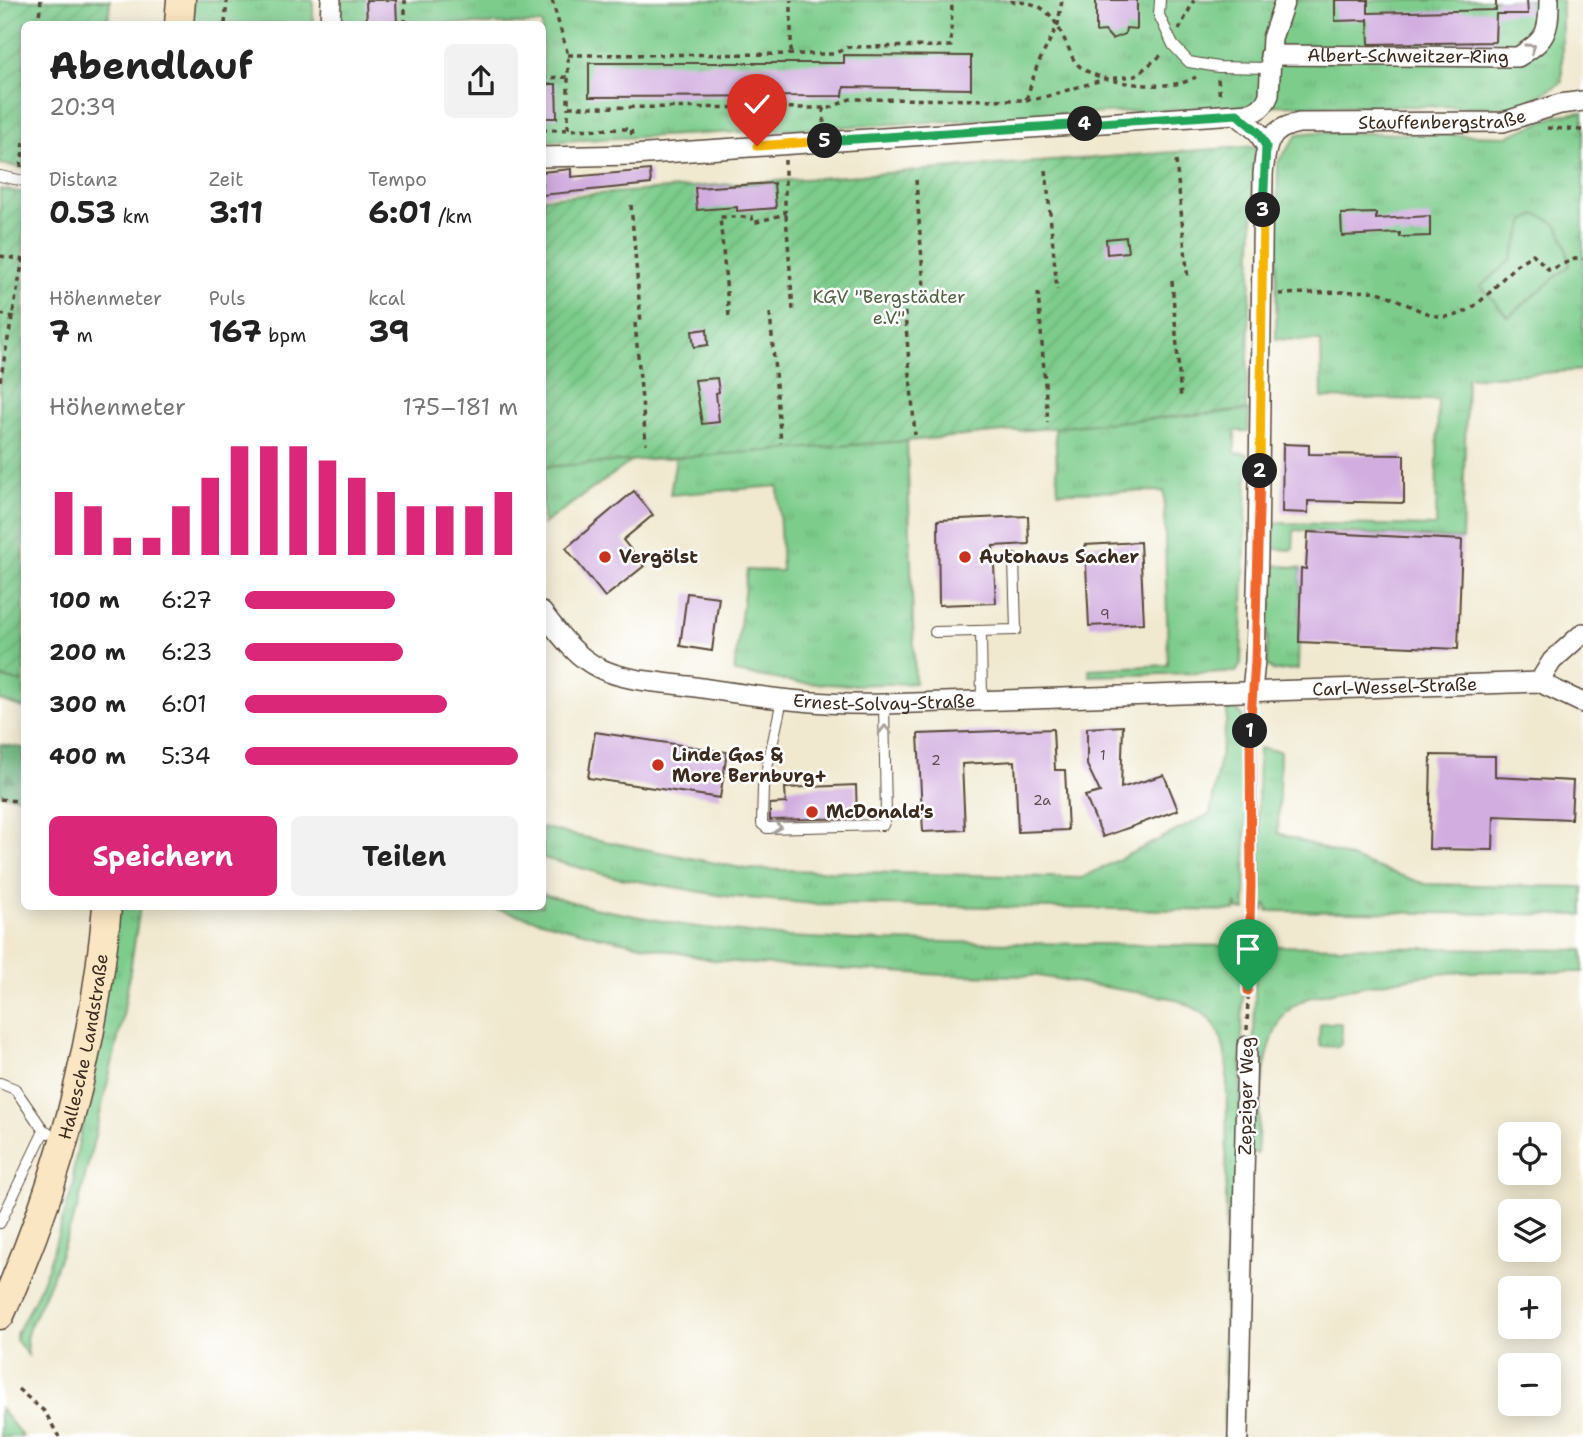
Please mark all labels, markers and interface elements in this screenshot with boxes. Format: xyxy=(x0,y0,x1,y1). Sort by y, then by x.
text: Abendlauf xyxy=(49,40,253,91)
street label: Albert-Schweitzer-Ring xyxy=(1307,43,1509,69)
button: share xyxy=(444,44,518,118)
one-way arrow xyxy=(1523,44,1536,56)
pin xyxy=(727,74,787,146)
icon: check xyxy=(738,85,776,123)
text: 20:39 xyxy=(49,92,116,122)
street label: Stauffenbergstraße xyxy=(1358,104,1529,135)
pin: 4 xyxy=(1068,106,1102,142)
text: 4 xyxy=(1078,111,1091,136)
pin: 5 xyxy=(808,124,842,158)
text: 5 xyxy=(819,128,830,153)
text: Distanz xyxy=(49,167,118,192)
text: Zeit xyxy=(209,167,244,192)
text: Tempo xyxy=(368,167,427,192)
text: 0.53 xyxy=(49,192,116,233)
text: 3:11 xyxy=(209,192,263,233)
text: 6:01 xyxy=(368,192,432,233)
pin: 3 xyxy=(1246,192,1280,228)
text: 3 xyxy=(1256,197,1269,222)
text: km xyxy=(116,204,149,229)
text: /km xyxy=(432,204,472,229)
park label: KGV "Bergstädter e.V." xyxy=(812,285,966,330)
text: Höhenmeter xyxy=(49,286,162,311)
text: Puls xyxy=(209,286,246,311)
text: kcal xyxy=(368,286,405,311)
text: 7 xyxy=(49,311,70,352)
text: 167 xyxy=(209,311,262,352)
text: 39 xyxy=(368,311,409,352)
text: m xyxy=(70,323,93,348)
text: bpm xyxy=(262,323,306,348)
text: Höhenmeter xyxy=(49,392,186,422)
text: 175–181 m xyxy=(402,392,518,422)
pin: 2 xyxy=(1242,454,1278,489)
text: 2 xyxy=(1253,458,1266,483)
place label: Vergölst xyxy=(619,545,698,569)
place label: Autohaus Sacher xyxy=(979,545,1139,569)
marker: Vergölst xyxy=(597,549,613,565)
marker: Autohaus Sacher xyxy=(957,549,973,565)
text: 100 m xyxy=(49,585,120,615)
text: 6:27 xyxy=(161,585,212,615)
house number: 9 xyxy=(1100,605,1110,623)
text: 200 m xyxy=(49,637,126,667)
text: 6:23 xyxy=(161,637,212,667)
street label: Carl-Wessel-Straße xyxy=(1312,672,1478,702)
street label: Ernest-Solvay-Straße xyxy=(792,688,976,716)
text: 300 m xyxy=(49,689,126,719)
text: 6:01 xyxy=(161,689,207,719)
pin: 1 xyxy=(1232,714,1268,748)
text: 1 xyxy=(1245,718,1254,743)
one-way arrow xyxy=(877,724,893,735)
text: 400 m xyxy=(49,741,126,771)
text: 5:34 xyxy=(161,741,211,771)
place label: Linde Gas & More Bernburg+ xyxy=(672,743,827,788)
house number: 1 xyxy=(1100,746,1106,764)
house number: 2 xyxy=(931,751,941,769)
marker: Linde Gas & More Bernburg+ xyxy=(650,757,666,773)
house number: 2a xyxy=(1033,791,1051,809)
place label: McDonald's xyxy=(826,800,933,824)
marker: McDonald's xyxy=(804,804,820,820)
button: Speichern xyxy=(49,816,277,896)
button: Teilen xyxy=(291,816,518,896)
one-way arrow xyxy=(772,819,783,834)
pin xyxy=(1218,919,1278,991)
icon: arrive xyxy=(1229,930,1267,968)
street label: Hallesche Landstraße xyxy=(53,952,114,1142)
street label: Zepziger Weg xyxy=(1233,1037,1259,1155)
map controls xyxy=(1498,1122,1561,1416)
button: locate xyxy=(1498,1122,1561,1185)
button: layers xyxy=(1498,1199,1561,1262)
button: + xyxy=(1498,1276,1561,1339)
button: − xyxy=(1498,1353,1561,1416)

